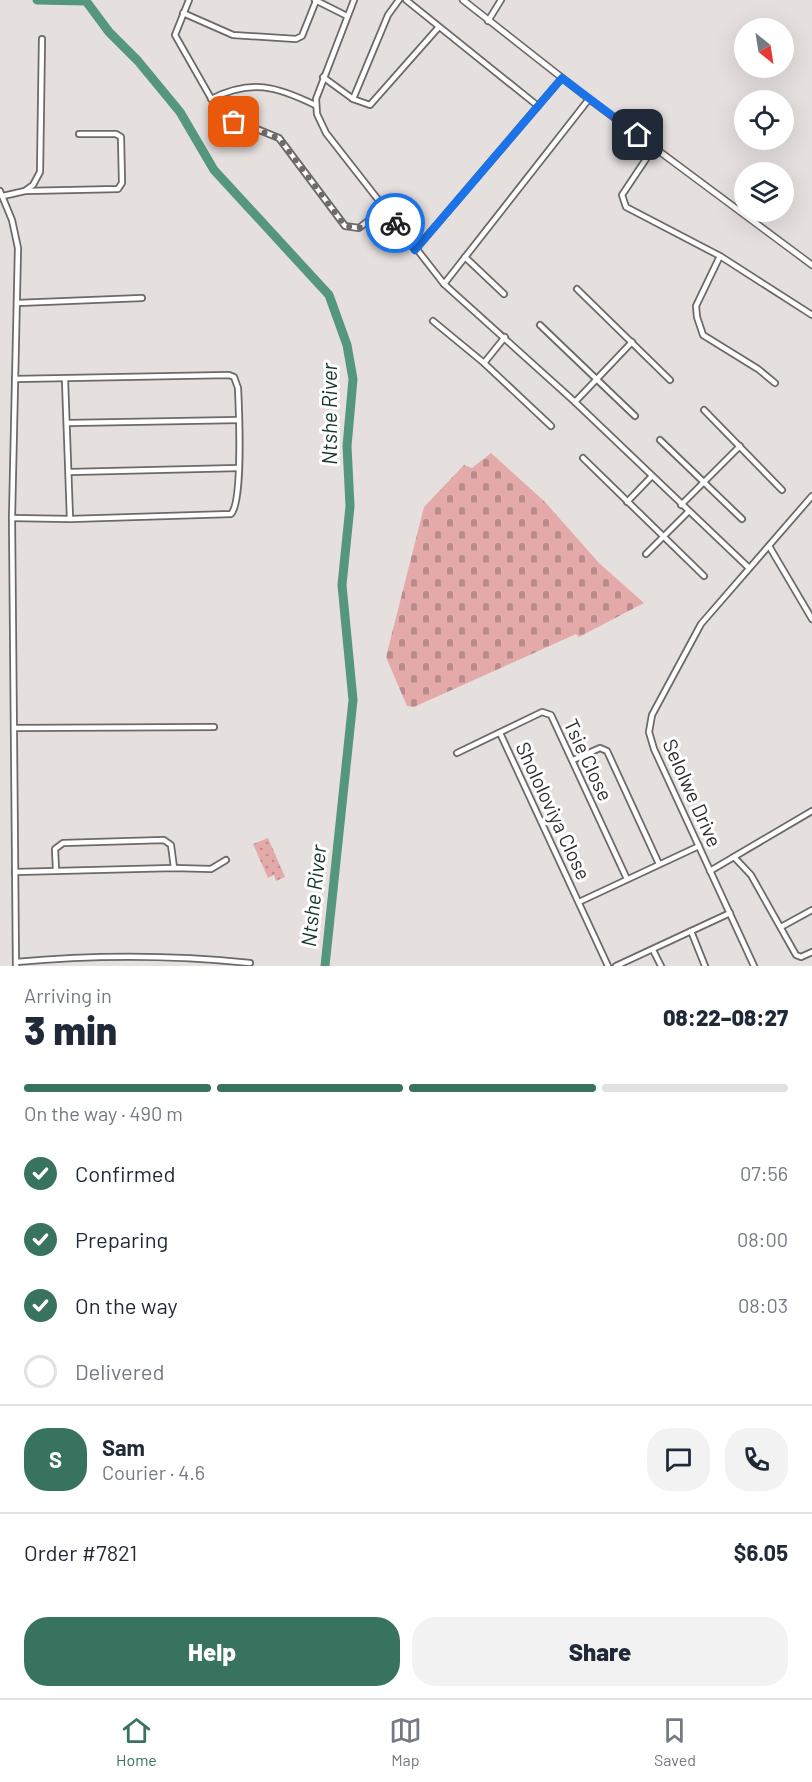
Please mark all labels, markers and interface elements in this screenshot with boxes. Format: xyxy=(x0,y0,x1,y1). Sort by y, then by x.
north arrow xyxy=(734,18,794,78)
map controls xyxy=(734,18,794,222)
button: locate xyxy=(734,90,794,150)
pin xyxy=(208,96,259,147)
icon: bag xyxy=(217,105,250,138)
pin xyxy=(612,109,663,160)
icon: home xyxy=(621,118,654,151)
button: layers xyxy=(734,162,794,222)
courier xyxy=(365,193,425,253)
icon: bike xyxy=(379,207,412,240)
water label: Ntshe River xyxy=(316,362,341,465)
street label: Tsie Close xyxy=(559,715,618,804)
street label: Selolwe Drive xyxy=(658,735,727,850)
street label: Shololoviya Close xyxy=(511,738,596,883)
water label: Ntshe River xyxy=(295,843,330,948)
text: Arriving in xyxy=(24,983,112,1007)
text: 08:22–08:27 xyxy=(663,1004,788,1030)
text: 3 min xyxy=(24,1006,117,1053)
text: On the way · 490 m xyxy=(24,1101,183,1125)
icon: check xyxy=(24,1157,57,1190)
text: Confirmed xyxy=(75,1160,175,1186)
text: 07:56 xyxy=(740,1161,788,1185)
icon: check xyxy=(24,1223,57,1256)
text: Preparing xyxy=(75,1226,168,1252)
text: 08:00 xyxy=(737,1227,788,1251)
icon: check xyxy=(24,1289,57,1322)
text: On the way xyxy=(75,1292,178,1318)
text: 08:03 xyxy=(738,1293,788,1317)
text: Delivered xyxy=(75,1358,164,1384)
button: chat xyxy=(647,1428,710,1491)
button: phone xyxy=(725,1428,788,1491)
text: Sam xyxy=(102,1434,145,1460)
text: S xyxy=(49,1446,62,1472)
text: Courier · 4.6 xyxy=(102,1460,205,1484)
text: Order #7821 xyxy=(24,1539,137,1565)
text: $6.05 xyxy=(734,1539,788,1565)
button: Help xyxy=(24,1617,400,1686)
button: Share xyxy=(412,1617,788,1686)
tab: Home xyxy=(116,1714,157,1769)
tab: Map xyxy=(389,1714,422,1769)
tab: Saved xyxy=(654,1714,696,1769)

